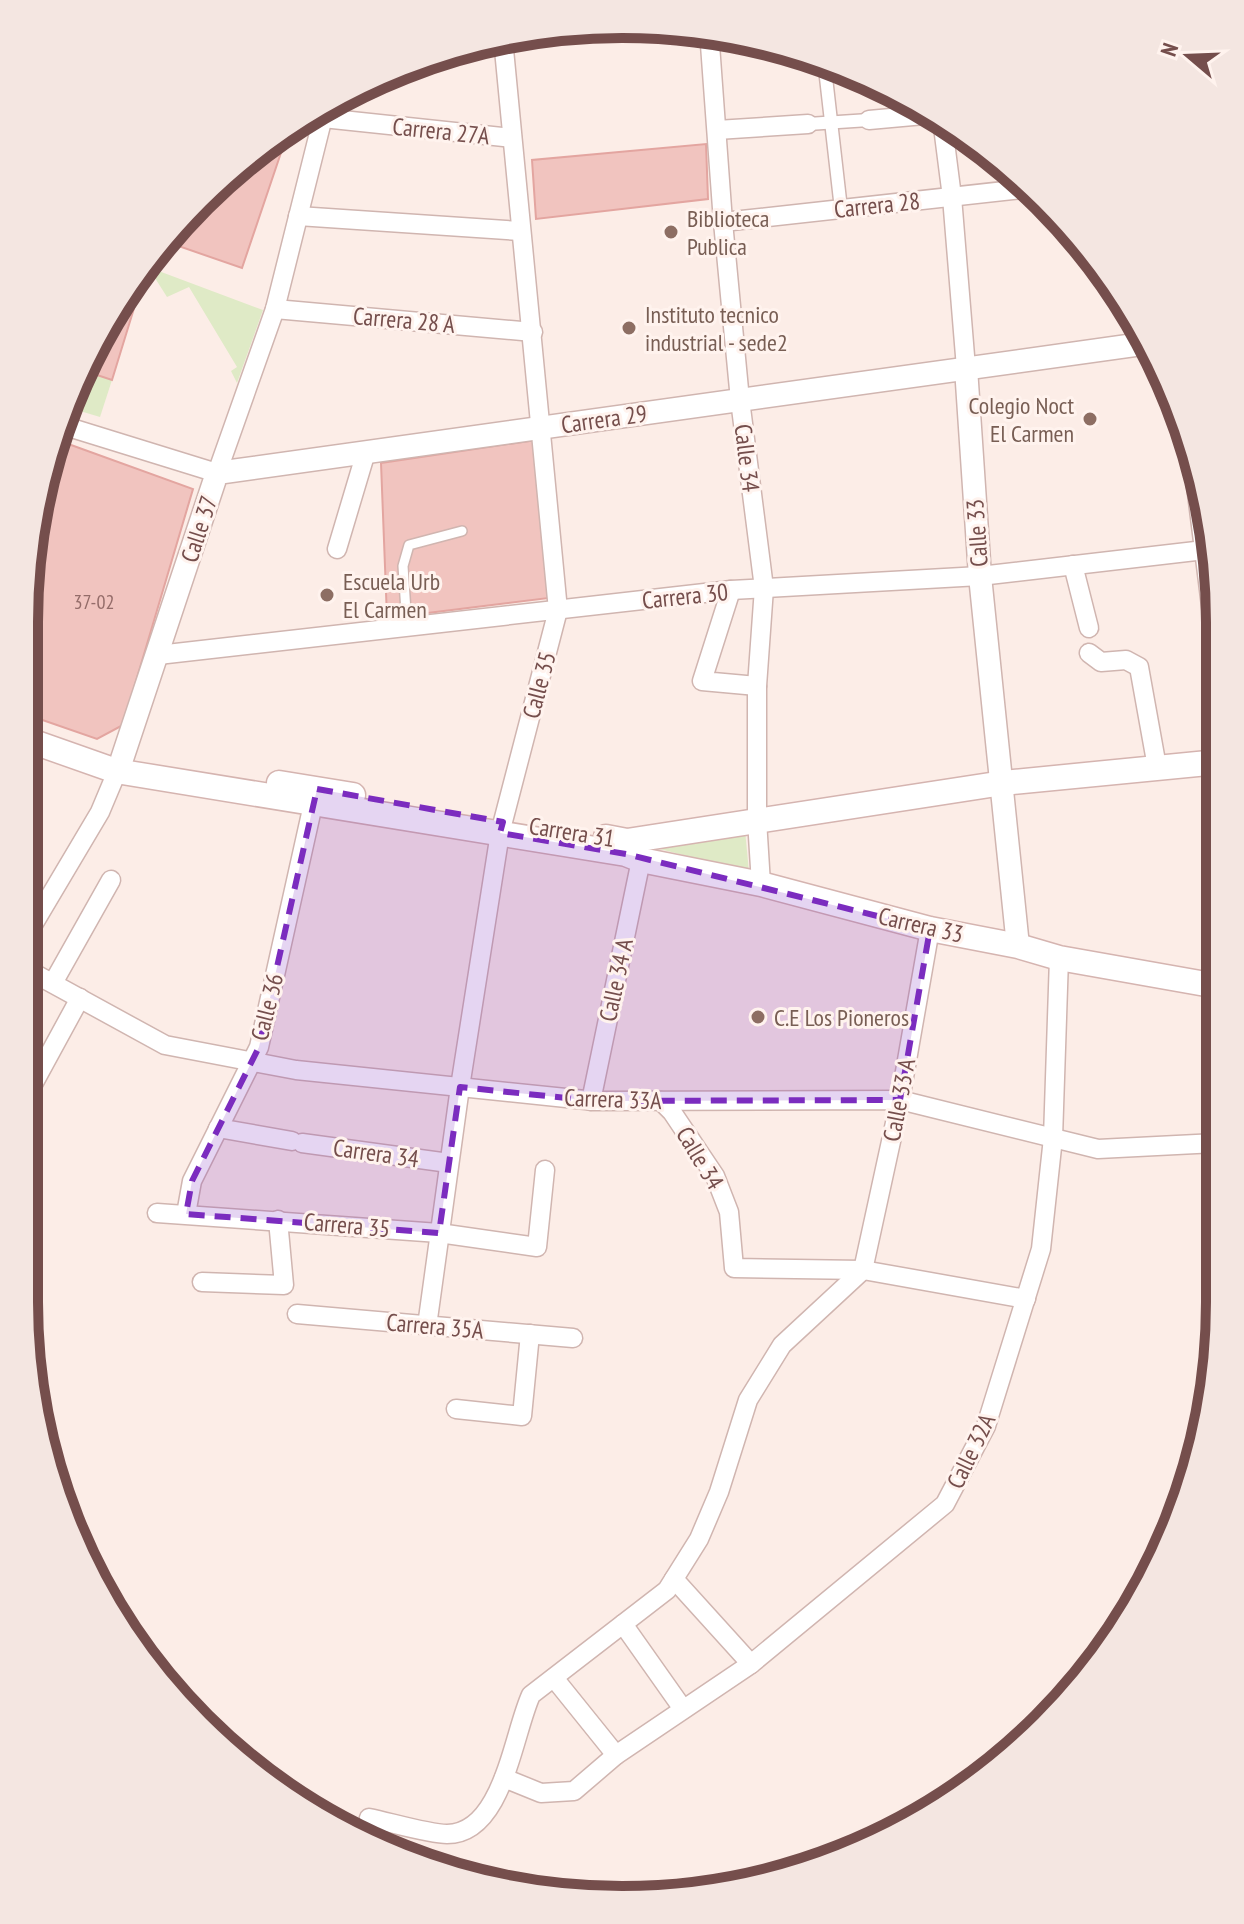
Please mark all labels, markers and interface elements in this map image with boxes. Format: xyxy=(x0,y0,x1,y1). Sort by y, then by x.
north arrow xyxy=(1148,16,1228,96)
text: N xyxy=(1154,39,1184,60)
street label: Carrera 27A xyxy=(391,111,492,152)
street label: Carrera 28 xyxy=(833,185,921,225)
place label: Biblioteca Publica xyxy=(687,203,769,262)
marker: Biblioteca Publica xyxy=(662,223,680,241)
place label: Instituto tecnico industrial - sede2 xyxy=(645,299,788,358)
street label: Carrera 28 A xyxy=(352,300,457,340)
marker: Instituto tecnico industrial - sede2 xyxy=(620,319,638,337)
place label: Colegio Noct El Carmen xyxy=(969,390,1074,449)
street label: Carrera 29 xyxy=(559,398,649,440)
marker: Colegio Noct El Carmen xyxy=(1081,410,1099,428)
street label: Calle 34 xyxy=(727,422,767,494)
street label: Calle 37 xyxy=(174,492,224,566)
street label: Calle 33 xyxy=(959,498,995,568)
place label: Escuela Urb El Carmen xyxy=(343,566,440,625)
street label: Carrera 30 xyxy=(641,576,729,616)
marker: Escuela Urb El Carmen xyxy=(318,586,336,604)
house number: 37-02 xyxy=(74,589,114,615)
street label: Calle 35 xyxy=(515,648,563,722)
street label: Carrera 31 xyxy=(527,810,617,854)
street label: Carrera 33 xyxy=(876,900,966,950)
street label: Calle 34 A xyxy=(592,935,640,1024)
street label: Calle 36 xyxy=(244,970,290,1044)
place label: C.E Los Pioneros xyxy=(774,1002,909,1033)
marker: C.E Los Pioneros xyxy=(749,1008,767,1026)
street label: Calle 33 A xyxy=(876,1055,922,1144)
street label: Carrera 33A xyxy=(564,1082,663,1116)
street label: Calle 34 xyxy=(669,1121,731,1195)
street label: Carrera 34 xyxy=(331,1132,421,1174)
street label: Carrera 35 xyxy=(303,1206,391,1244)
street label: Carrera 35A xyxy=(385,1306,486,1346)
street label: Calle 32A xyxy=(940,1408,1003,1493)

